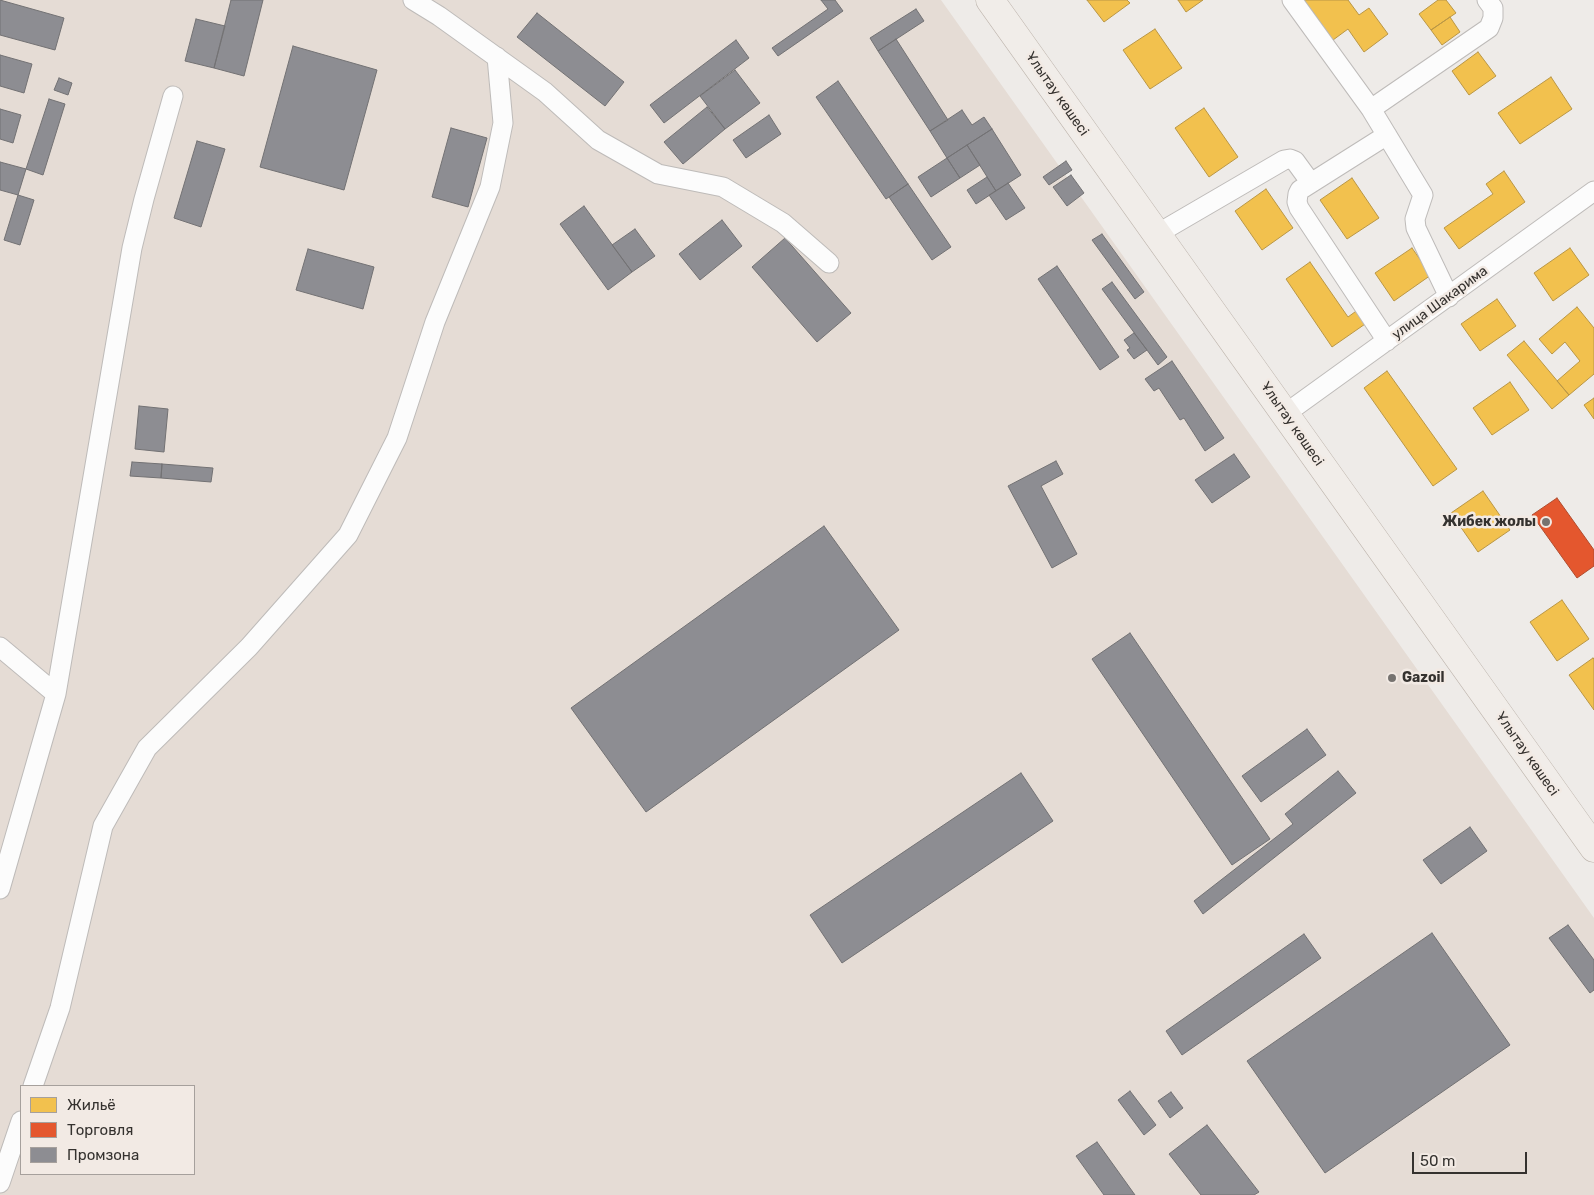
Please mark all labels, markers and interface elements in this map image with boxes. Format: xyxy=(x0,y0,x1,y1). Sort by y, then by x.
street label: Ұлытау көшесі xyxy=(1022,49,1092,139)
street label: улица Шакарима xyxy=(1389,263,1491,343)
street label: Ұлытау көшесі xyxy=(1257,379,1327,469)
place label: Жибек жолы xyxy=(1442,514,1536,530)
marker: Жибек жолы xyxy=(1540,516,1552,528)
place label: Gazoil xyxy=(1402,670,1445,686)
marker: Gazoil xyxy=(1386,672,1398,684)
street label: Ұлытау көшесі xyxy=(1492,709,1562,799)
legend xyxy=(20,1085,195,1175)
text: Жильё xyxy=(67,1096,116,1114)
text: Торговля xyxy=(67,1121,133,1139)
scale bar xyxy=(1414,1142,1529,1174)
text: Промзона xyxy=(67,1146,139,1164)
text: 50 m xyxy=(1420,1152,1455,1170)

